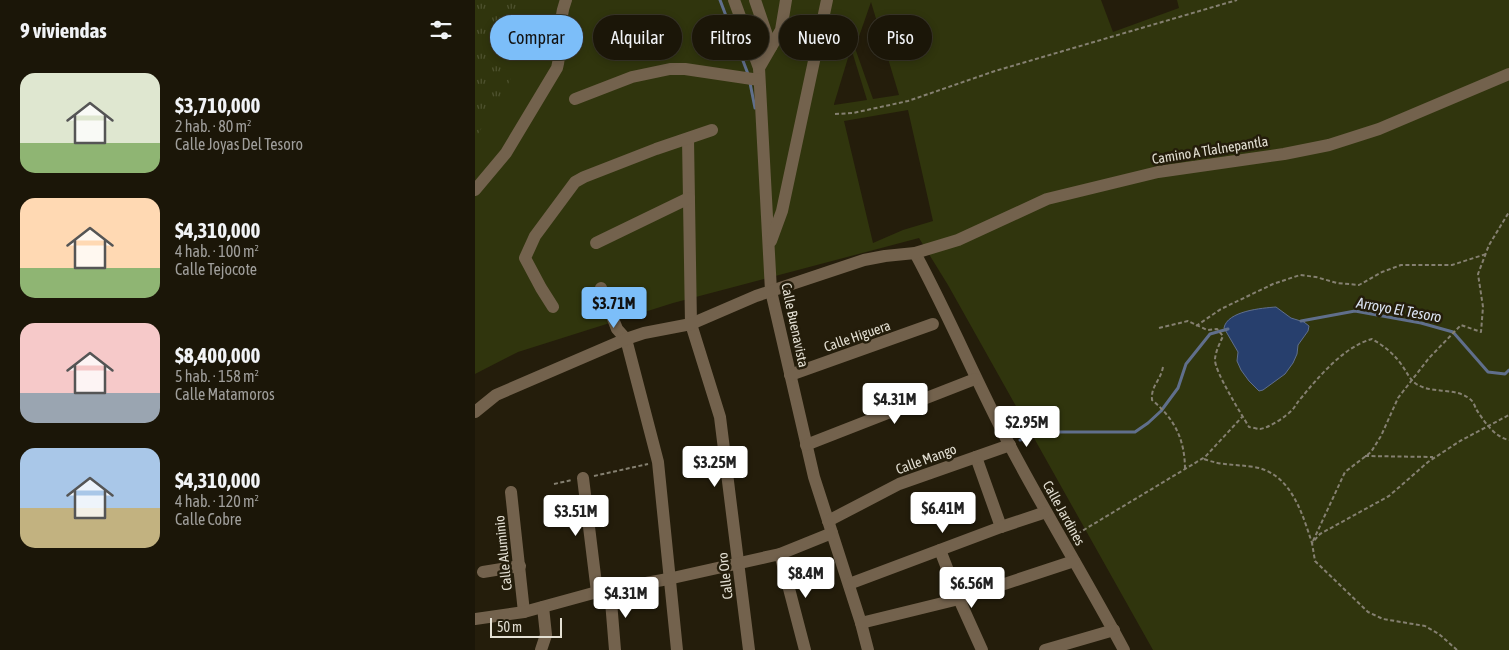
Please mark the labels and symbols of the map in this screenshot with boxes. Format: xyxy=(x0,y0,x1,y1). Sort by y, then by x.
street label: Camino A Tlalnepantla xyxy=(1151,133,1269,167)
street label: Calle Buenavista xyxy=(778,281,812,369)
pin: $3.71M xyxy=(573,286,655,329)
water label: Arroyo El Tesoro xyxy=(1354,293,1443,325)
street label: Calle Higuera xyxy=(822,317,892,355)
pin: $4.31M xyxy=(854,382,936,425)
pin: $2.95M xyxy=(986,406,1068,448)
street label: Calle Mango xyxy=(893,441,959,477)
pin: $3.25M xyxy=(674,446,756,488)
street label: Calle Jardines xyxy=(1040,478,1088,548)
pin: $6.41M xyxy=(902,492,984,534)
pin: $3.51M xyxy=(535,494,617,537)
street label: Calle Aluminio xyxy=(491,515,515,591)
street label: Calle Oro xyxy=(714,552,736,600)
pin: $8.4M xyxy=(771,556,841,599)
pin: $6.56M xyxy=(931,566,1013,609)
pin: $4.31M xyxy=(585,576,667,619)
scale bar xyxy=(490,615,563,638)

